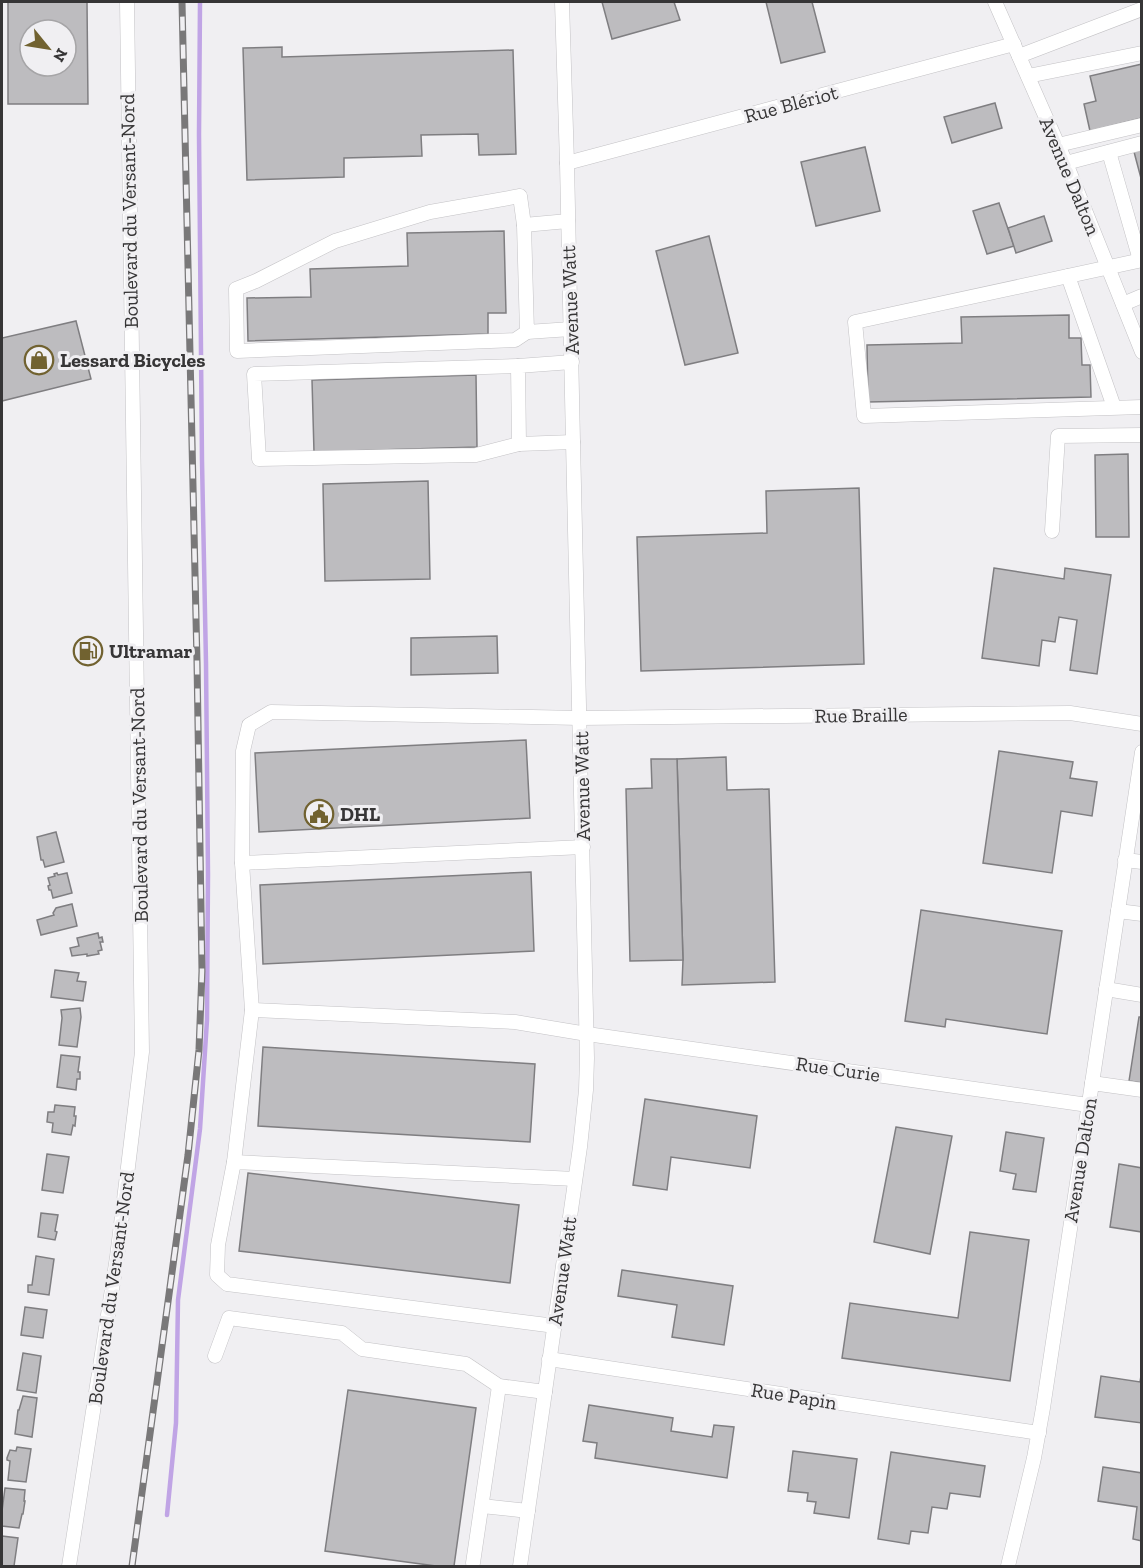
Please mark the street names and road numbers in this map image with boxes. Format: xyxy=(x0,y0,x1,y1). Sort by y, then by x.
street label: Rue Blériot xyxy=(742,80,841,128)
street label: Boulevard du Versant-Nord xyxy=(115,93,143,329)
street label: Avenue Dalton xyxy=(1034,113,1106,239)
street label: Avenue Watt xyxy=(556,244,584,355)
street label: Boulevard du Versant-Nord xyxy=(125,687,153,923)
street label: Rue Braille xyxy=(814,702,908,728)
street label: Avenue Watt xyxy=(569,730,595,841)
street label: Rue Curie xyxy=(794,1051,882,1087)
street label: Avenue Dalton xyxy=(1058,1095,1102,1224)
street label: Boulevard du Versant-Nord xyxy=(83,1170,139,1406)
street label: Avenue Watt xyxy=(542,1215,582,1327)
street label: Rue Papin xyxy=(749,1377,839,1415)

